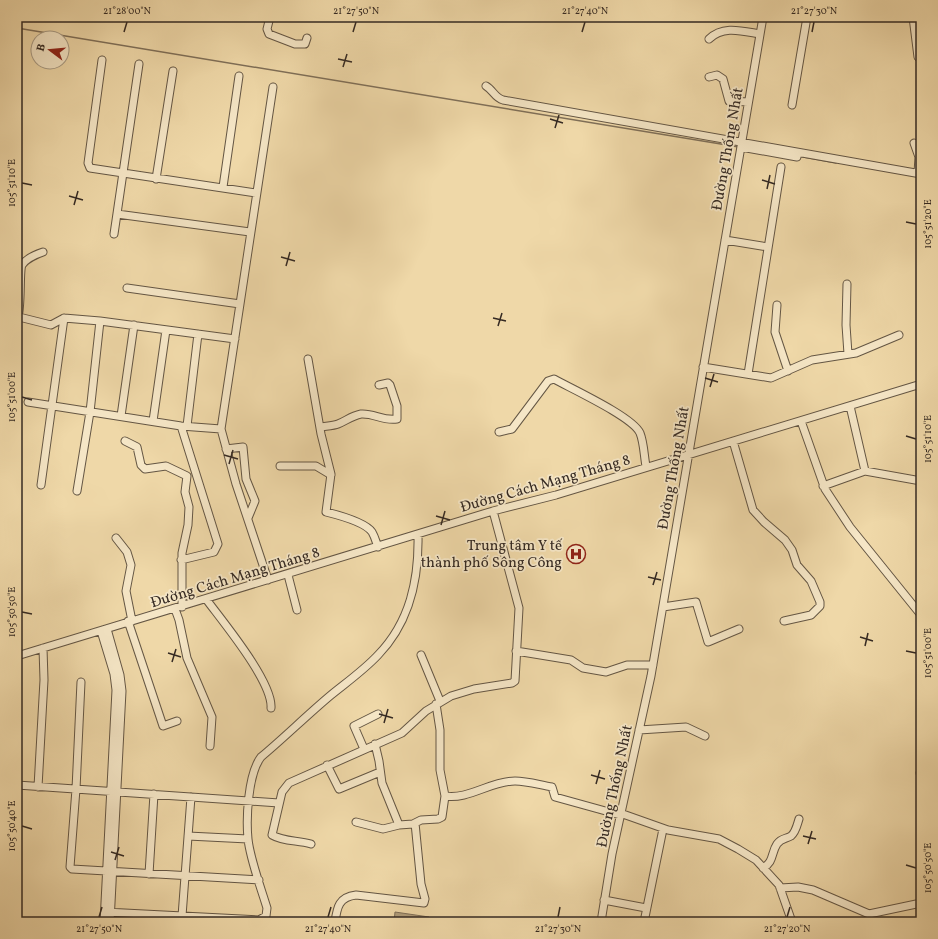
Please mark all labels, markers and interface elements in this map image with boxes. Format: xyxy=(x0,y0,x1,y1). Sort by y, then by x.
text: 21°28'00"N xyxy=(103,4,152,18)
text: 21°27'50"N xyxy=(333,4,380,18)
text: 21°27'40"N xyxy=(562,4,609,18)
text: 21°27'30"N xyxy=(791,4,838,18)
north arrow xyxy=(30,30,70,70)
text: B xyxy=(34,42,50,53)
street label: Đường Thống Nhất xyxy=(707,86,750,213)
text: 105°51'10"E xyxy=(5,159,19,207)
text: 105°51'20"E xyxy=(921,199,935,249)
text: 105°51'00"E xyxy=(5,372,19,422)
street label: Đường Thống Nhất xyxy=(653,405,696,532)
text: 105°51'10"E xyxy=(921,415,935,463)
street label: Đường Cách Mạng Tháng 8 xyxy=(458,450,633,519)
place label: Trung tâm Y tế thành phố Sông Công xyxy=(421,536,563,574)
street label: Đường Cách Mạng Tháng 8 xyxy=(148,543,323,614)
hospital icon: Trung tâm Y tế thành phố Sông Công xyxy=(565,543,587,565)
text: 105°50'50"E xyxy=(5,587,19,637)
text: 105°51'00"E xyxy=(921,628,935,678)
street label: Đường Thống Nhất xyxy=(592,723,639,850)
text: 105°50'40"E xyxy=(5,801,19,851)
text: 105°50'50"E xyxy=(921,843,935,893)
text: 21°27'50"N xyxy=(76,922,123,936)
text: 21°27'40"N xyxy=(305,922,352,936)
text: 21°27'30"N xyxy=(535,922,582,936)
text: 21°27'20"N xyxy=(764,922,811,936)

